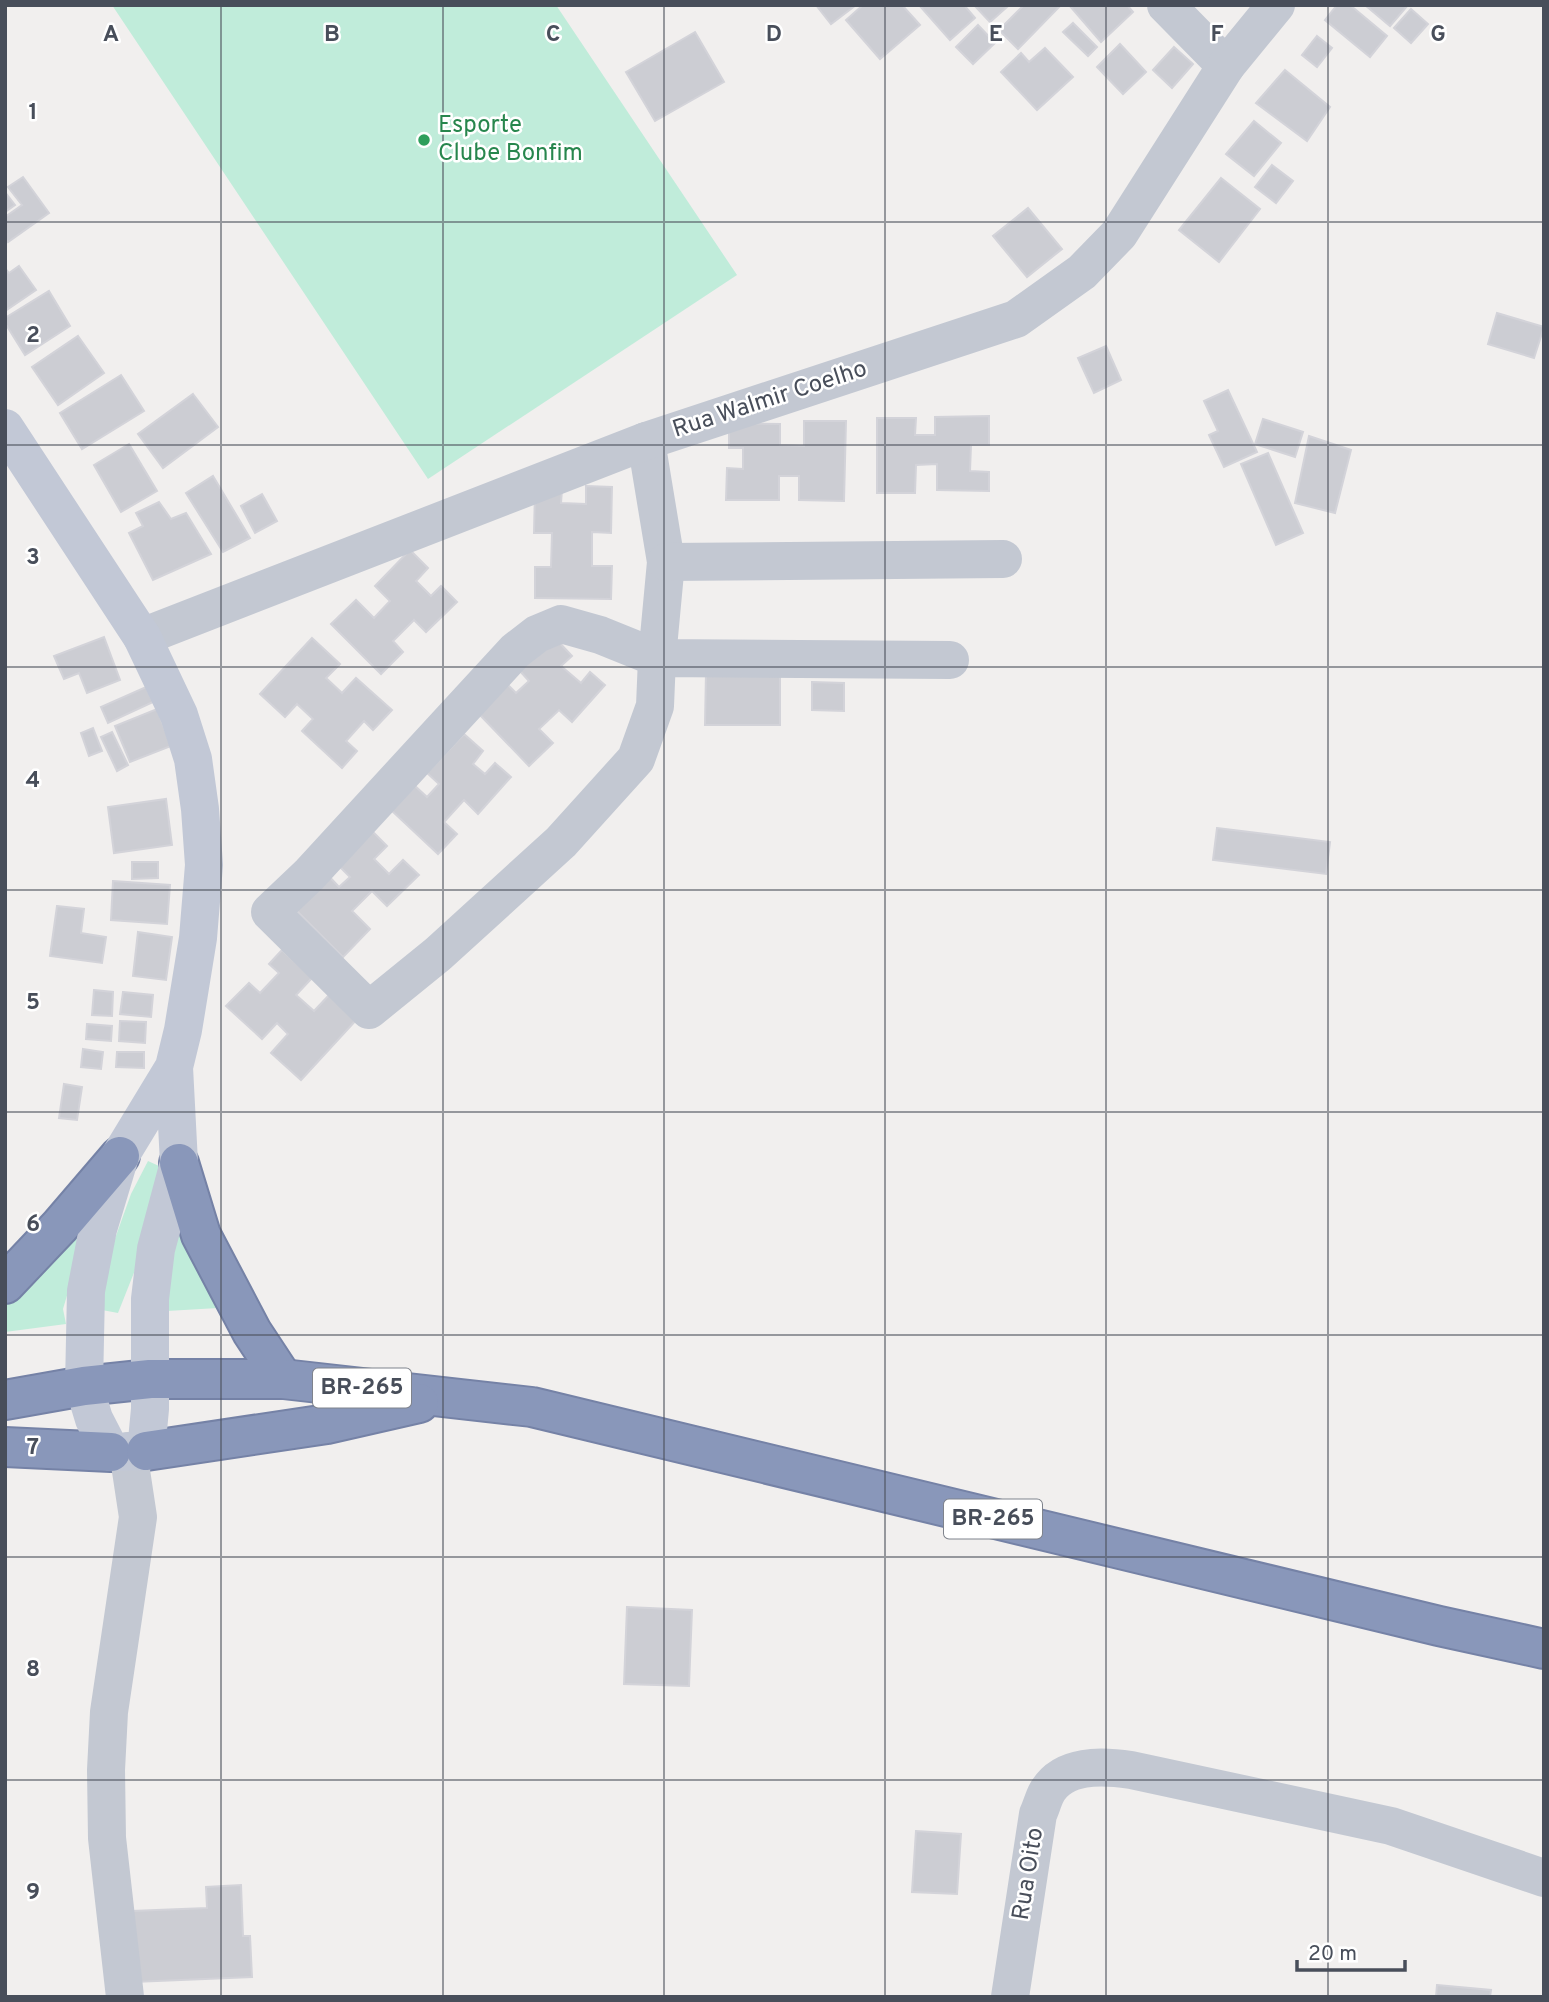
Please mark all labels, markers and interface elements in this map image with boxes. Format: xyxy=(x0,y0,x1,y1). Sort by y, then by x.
text: A xyxy=(103,21,119,50)
text: B xyxy=(324,21,340,50)
text: C xyxy=(546,21,560,50)
text: D xyxy=(766,21,782,50)
text: E xyxy=(989,21,1003,50)
text: F xyxy=(1210,21,1224,50)
text: G xyxy=(1430,21,1446,50)
text: 1 xyxy=(28,99,38,128)
place label: Esporte Clube Bonfim xyxy=(438,111,583,169)
marker: Esporte Clube Bonfim xyxy=(416,132,432,148)
text: 2 xyxy=(26,322,40,351)
street label: Rua Walmir Coelho xyxy=(669,354,871,446)
text: 3 xyxy=(26,544,40,573)
text: 4 xyxy=(26,767,40,796)
text: 5 xyxy=(26,989,40,1018)
text: 6 xyxy=(26,1211,40,1240)
road number: BR-265 xyxy=(313,1368,411,1408)
text: 7 xyxy=(27,1434,39,1463)
road number: BR-265 xyxy=(944,1500,1042,1538)
text: 8 xyxy=(26,1656,40,1685)
street label: Rua Oito xyxy=(1007,1826,1051,1922)
text: 9 xyxy=(26,1879,40,1908)
scale bar xyxy=(1297,1928,1406,1972)
text: 20 m xyxy=(1308,1941,1357,1968)

